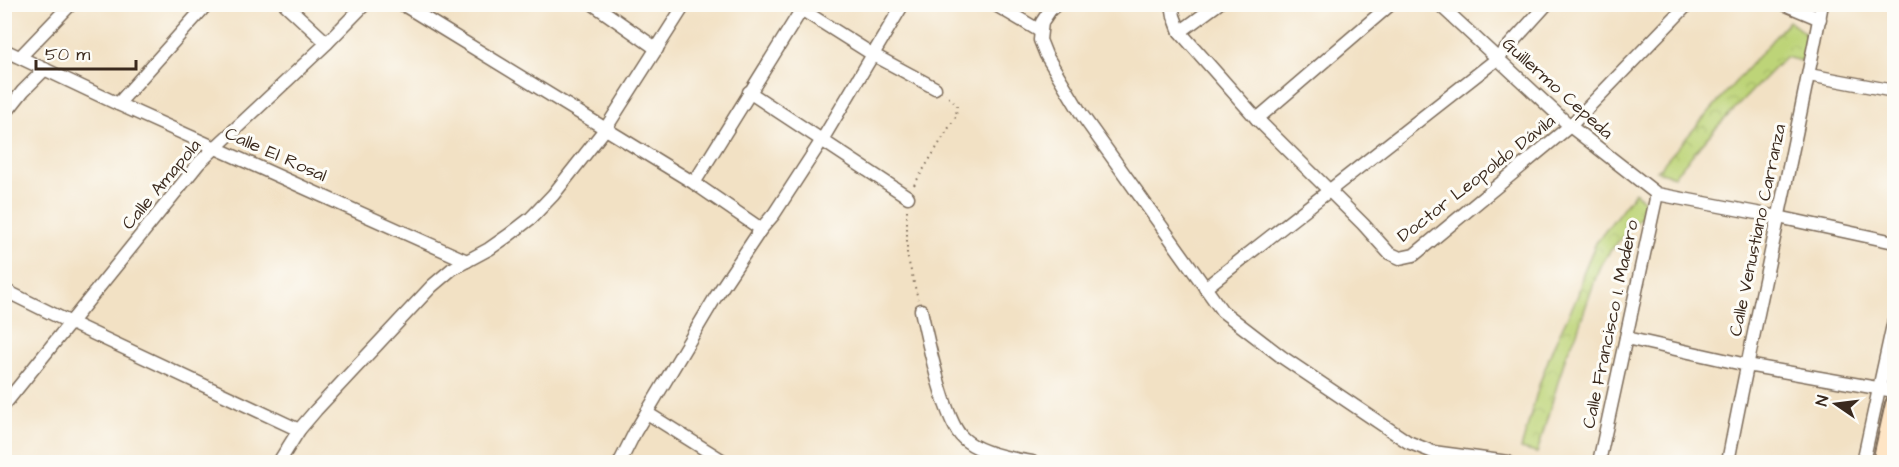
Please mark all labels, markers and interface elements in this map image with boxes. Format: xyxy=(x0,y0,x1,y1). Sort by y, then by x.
street label: Guillermo Cepeda xyxy=(1497,32,1619,145)
scale bar xyxy=(36,33,136,71)
text: 50 m xyxy=(45,42,90,67)
street label: Doctor Leopoldo Dávila xyxy=(1392,109,1561,248)
street label: Calle El Rosal xyxy=(221,121,331,188)
street label: Calle Venustiano Carranza xyxy=(1723,122,1792,338)
street label: Calle Amapola xyxy=(116,134,207,235)
street label: Calle Francisco I. Madero xyxy=(1576,218,1645,431)
north arrow xyxy=(1806,374,1866,434)
text: N xyxy=(1811,393,1834,408)

